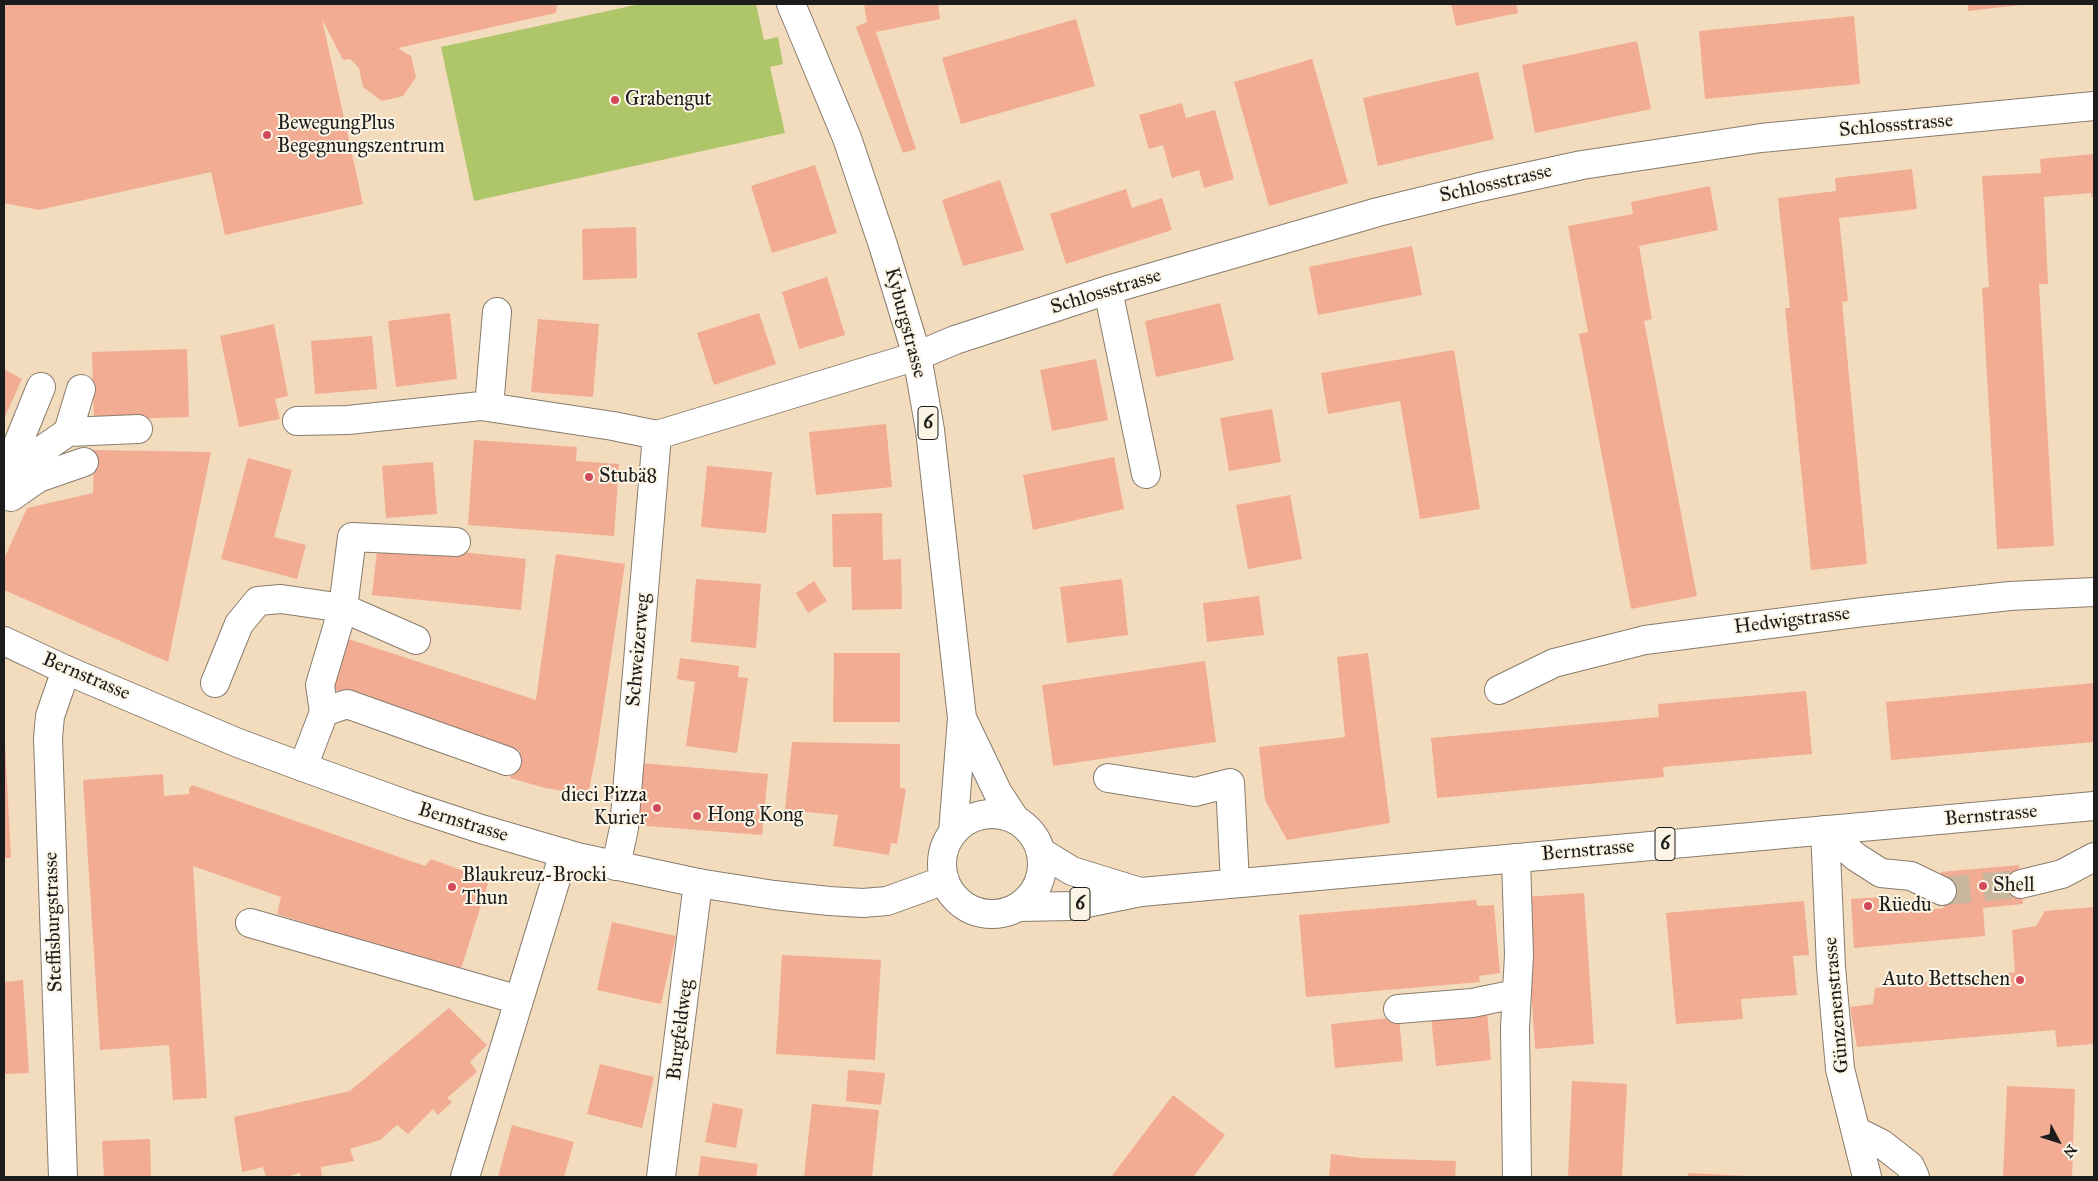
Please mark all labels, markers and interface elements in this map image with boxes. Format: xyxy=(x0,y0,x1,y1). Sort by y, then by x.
place label: Grabengut xyxy=(625,88,712,112)
marker: Grabengut xyxy=(609,94,621,106)
street label: Schlossstrasse xyxy=(1838,109,1954,143)
place label: BewegungPlus Begegnungszentrum xyxy=(277,112,445,159)
marker: BewegungPlus Begegnungszentrum xyxy=(261,129,273,141)
street label: Schlossstrasse xyxy=(1438,159,1554,209)
street label: Schlossstrasse xyxy=(1048,264,1164,320)
street label: Kyburgstrasse xyxy=(879,265,931,381)
road number: 6 xyxy=(918,406,938,439)
place label: Stubä8 xyxy=(599,465,657,489)
marker: Stubä8 xyxy=(583,471,595,483)
street label: Schweizerweg xyxy=(622,592,656,708)
street label: Hedwigstrasse xyxy=(1733,602,1851,640)
street label: Bernstrasse xyxy=(38,648,134,706)
place label: dieci Pizza Kurier xyxy=(561,784,647,831)
street label: Bernstrasse xyxy=(415,798,511,848)
street label: Bernstrasse xyxy=(1944,800,2038,832)
marker: dieci Pizza Kurier xyxy=(651,802,663,814)
place label: Hong Kong xyxy=(707,804,803,828)
marker: Hong Kong xyxy=(691,810,703,822)
road number: 6 xyxy=(1655,828,1675,861)
street label: Bernstrasse xyxy=(1541,835,1635,867)
street label: Steffisburgstrasse xyxy=(40,851,68,993)
place label: Blaukreuz-Brocki Thun xyxy=(462,864,607,911)
place label: Shell xyxy=(1993,874,2035,898)
marker: Shell xyxy=(1977,880,1989,892)
marker: Blaukreuz-Brocki Thun xyxy=(446,881,458,893)
road number: 6 xyxy=(1070,888,1090,921)
place label: Rüedu xyxy=(1878,894,1932,918)
marker: Rüedu xyxy=(1862,900,1874,912)
street label: Günzenenstrasse xyxy=(1819,936,1855,1074)
place label: Auto Bettschen xyxy=(1883,968,2010,992)
marker: Auto Bettschen xyxy=(2014,974,2026,986)
street label: Burgfeldweg xyxy=(663,978,699,1082)
north arrow xyxy=(2033,1116,2083,1166)
text: N xyxy=(2060,1141,2080,1161)

